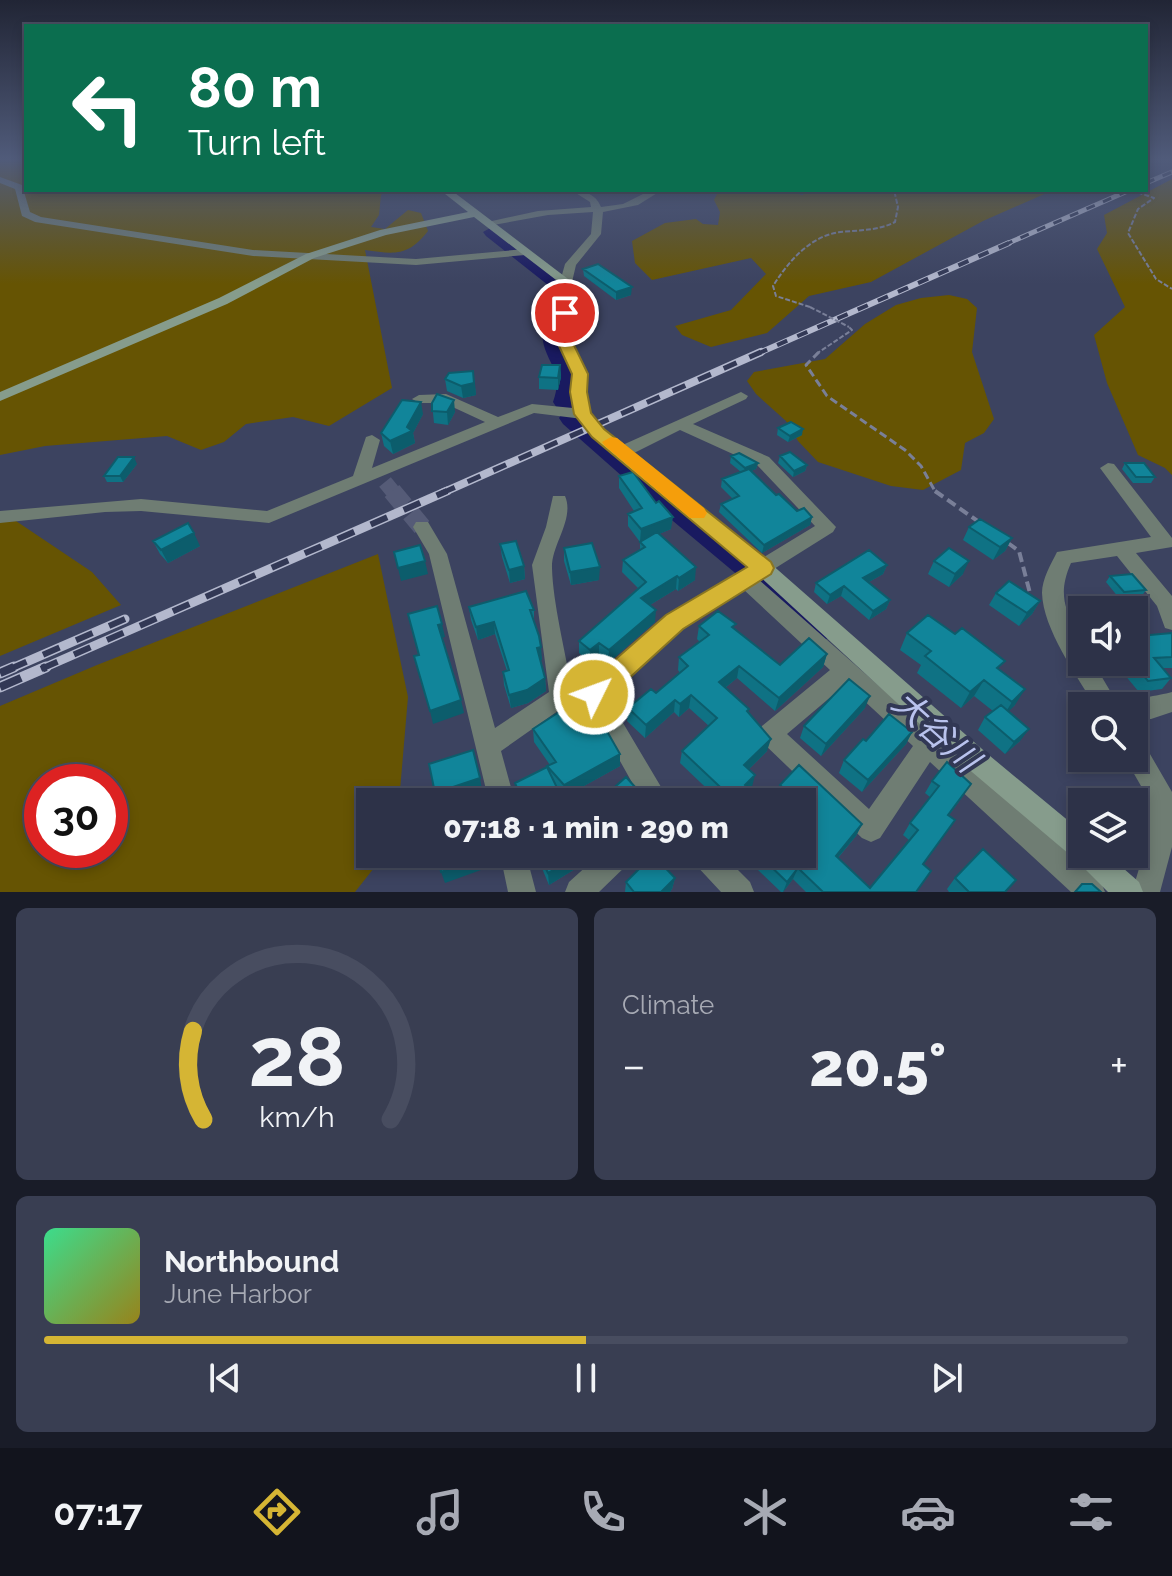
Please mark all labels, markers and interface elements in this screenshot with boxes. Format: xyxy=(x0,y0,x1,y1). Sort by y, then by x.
text: 80 m xyxy=(188,54,322,120)
icon: left xyxy=(56,56,160,160)
text: Turn left xyxy=(188,121,326,163)
pin xyxy=(531,279,599,347)
icon: arrive xyxy=(543,291,587,335)
map controls xyxy=(1068,596,1148,868)
button: sound xyxy=(1068,596,1148,676)
position arrow xyxy=(552,652,636,736)
water label: 大谷川 xyxy=(885,682,990,782)
button: search xyxy=(1068,692,1148,772)
speed limit sign: 30 xyxy=(24,764,128,868)
button: layers xyxy=(1068,788,1148,868)
text: 07:18 · 1 min · 290 m xyxy=(443,810,729,845)
text: Climate xyxy=(622,990,714,1020)
text: 28 xyxy=(248,1008,346,1105)
text: 20.5° xyxy=(809,1030,946,1100)
text: − xyxy=(622,1040,646,1091)
text: + xyxy=(1110,1040,1128,1091)
text: km/h xyxy=(259,1100,335,1134)
text: Northbound xyxy=(164,1244,339,1279)
text: June Harbor xyxy=(164,1279,312,1309)
icon: previous xyxy=(203,1356,247,1400)
icon: pause xyxy=(564,1356,608,1400)
icon: next xyxy=(925,1356,969,1400)
icon: directions xyxy=(249,1484,305,1540)
icon: music xyxy=(412,1484,468,1540)
icon: phone xyxy=(575,1484,631,1540)
icon: climate xyxy=(737,1484,793,1540)
icon: car xyxy=(900,1484,956,1540)
icon: filters xyxy=(1063,1484,1119,1540)
text: 07:17 xyxy=(53,1491,143,1533)

